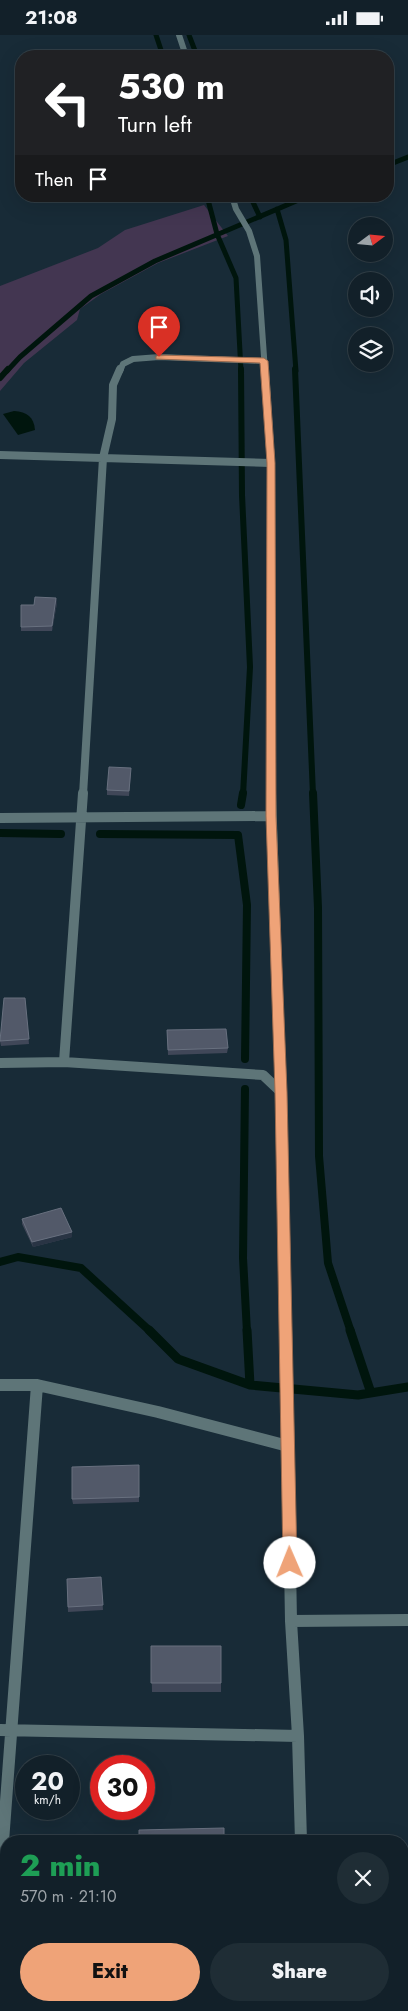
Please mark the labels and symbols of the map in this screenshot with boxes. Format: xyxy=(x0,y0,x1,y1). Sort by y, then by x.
north arrow xyxy=(348,217,392,263)
pin xyxy=(138,306,180,357)
position arrow xyxy=(263,1536,315,1588)
speed limit sign: 30 xyxy=(90,1755,155,1820)

